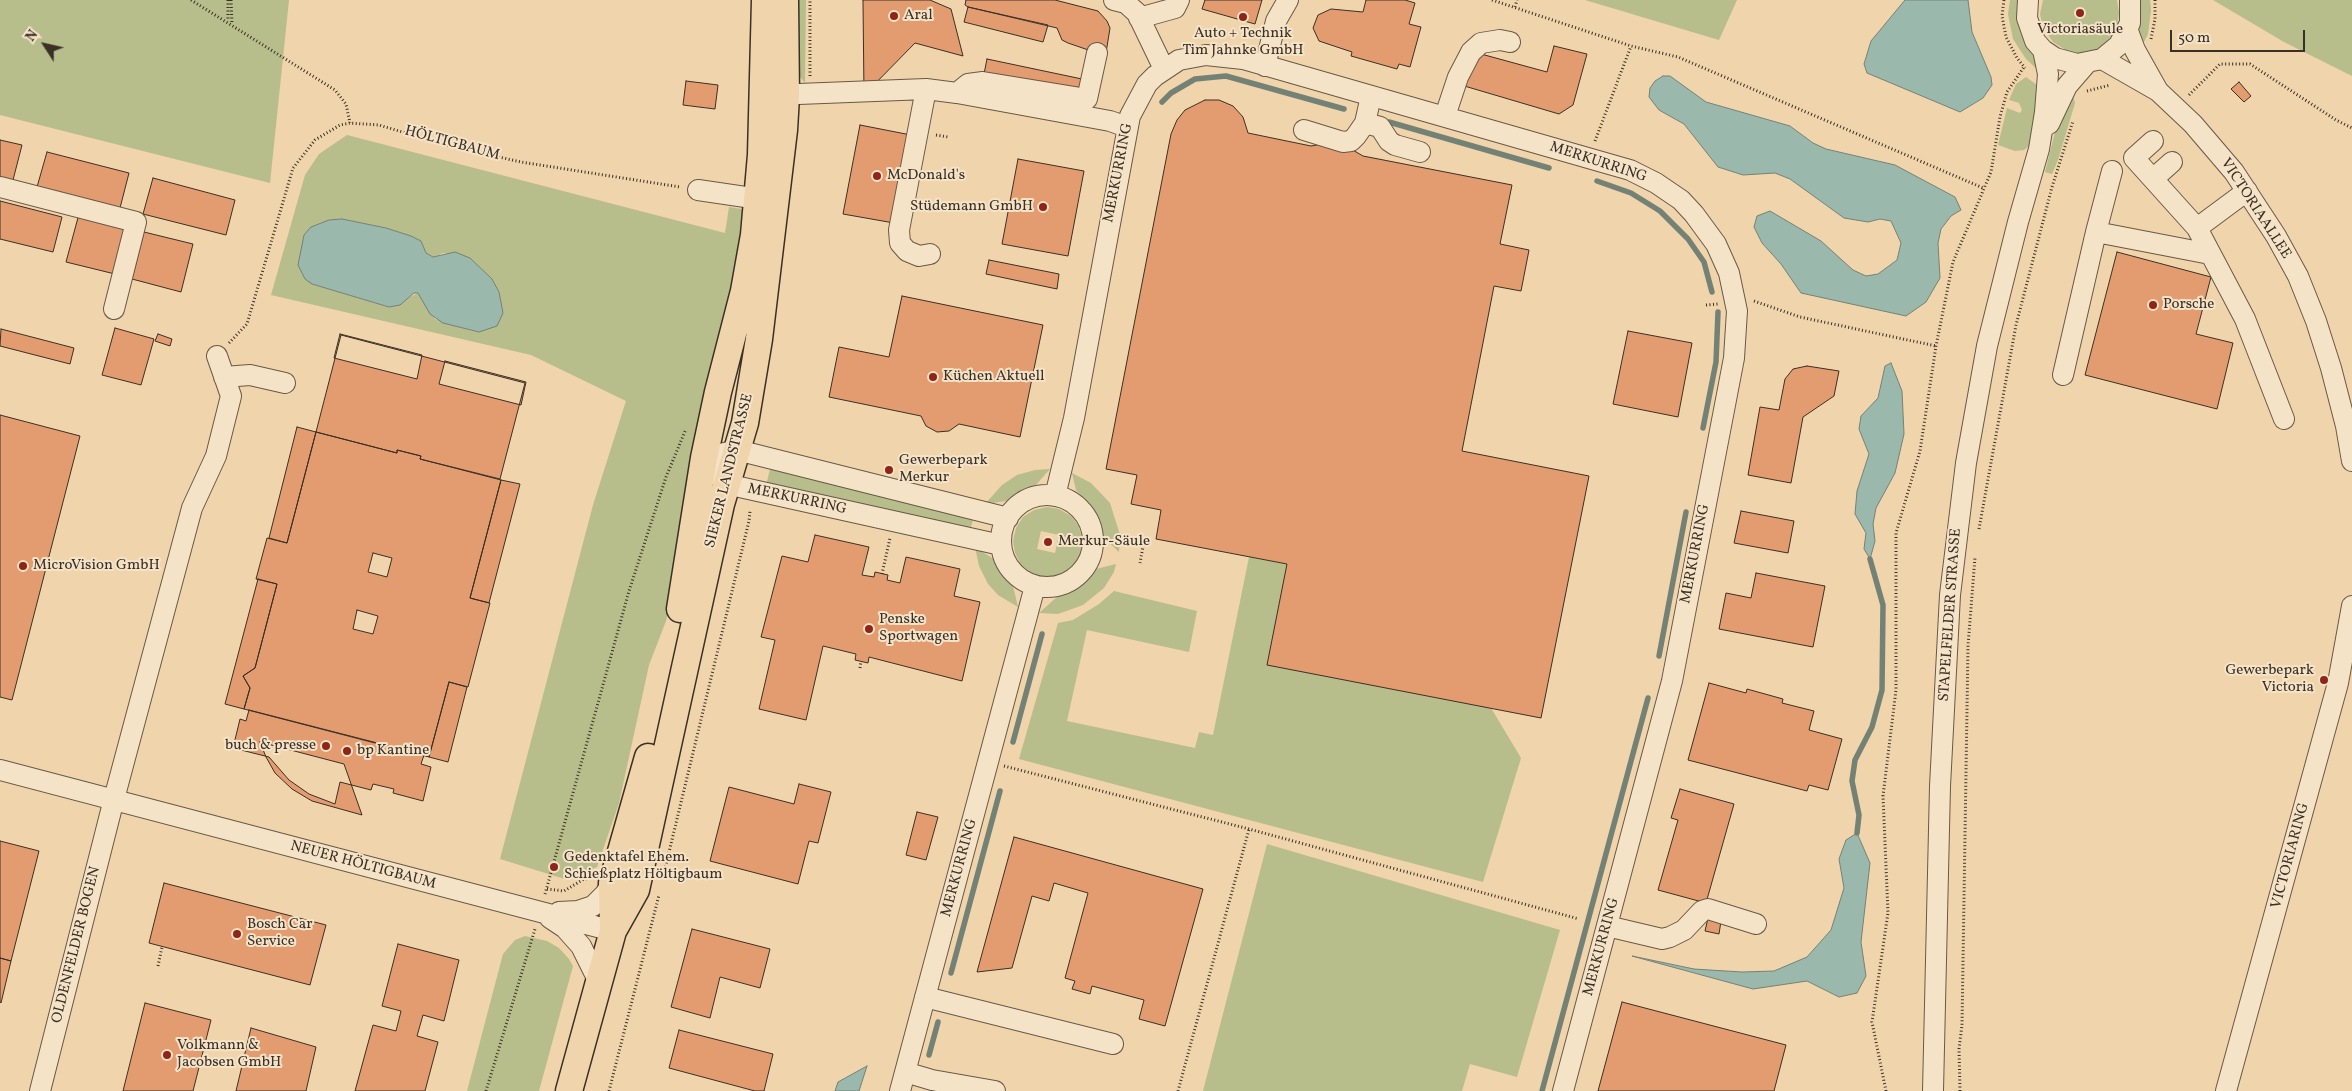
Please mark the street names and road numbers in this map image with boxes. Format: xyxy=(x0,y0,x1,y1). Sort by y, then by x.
street label: MERKURRING xyxy=(1101,122,1137,224)
street label: HÖLTIGBAUM xyxy=(403,123,501,165)
street label: MERKURRING xyxy=(1547,139,1649,187)
street label: VICTORIAALLEE xyxy=(2216,155,2294,263)
street label: SIEKER LANDSTRASSE xyxy=(702,392,758,550)
street label: MERKURRING xyxy=(746,481,848,519)
street label: MERKURRING xyxy=(1678,503,1714,605)
street label: STAPELFELDER STRASSE xyxy=(1936,528,1966,702)
street label: VICTORIARING xyxy=(2268,801,2314,911)
street label: MERKURRING xyxy=(938,817,982,919)
street label: NEUER HÖLTIGBAUM xyxy=(288,838,438,894)
street label: OLDENFELDER BOGEN xyxy=(49,865,105,1025)
street label: MERKURRING xyxy=(1580,896,1624,998)

